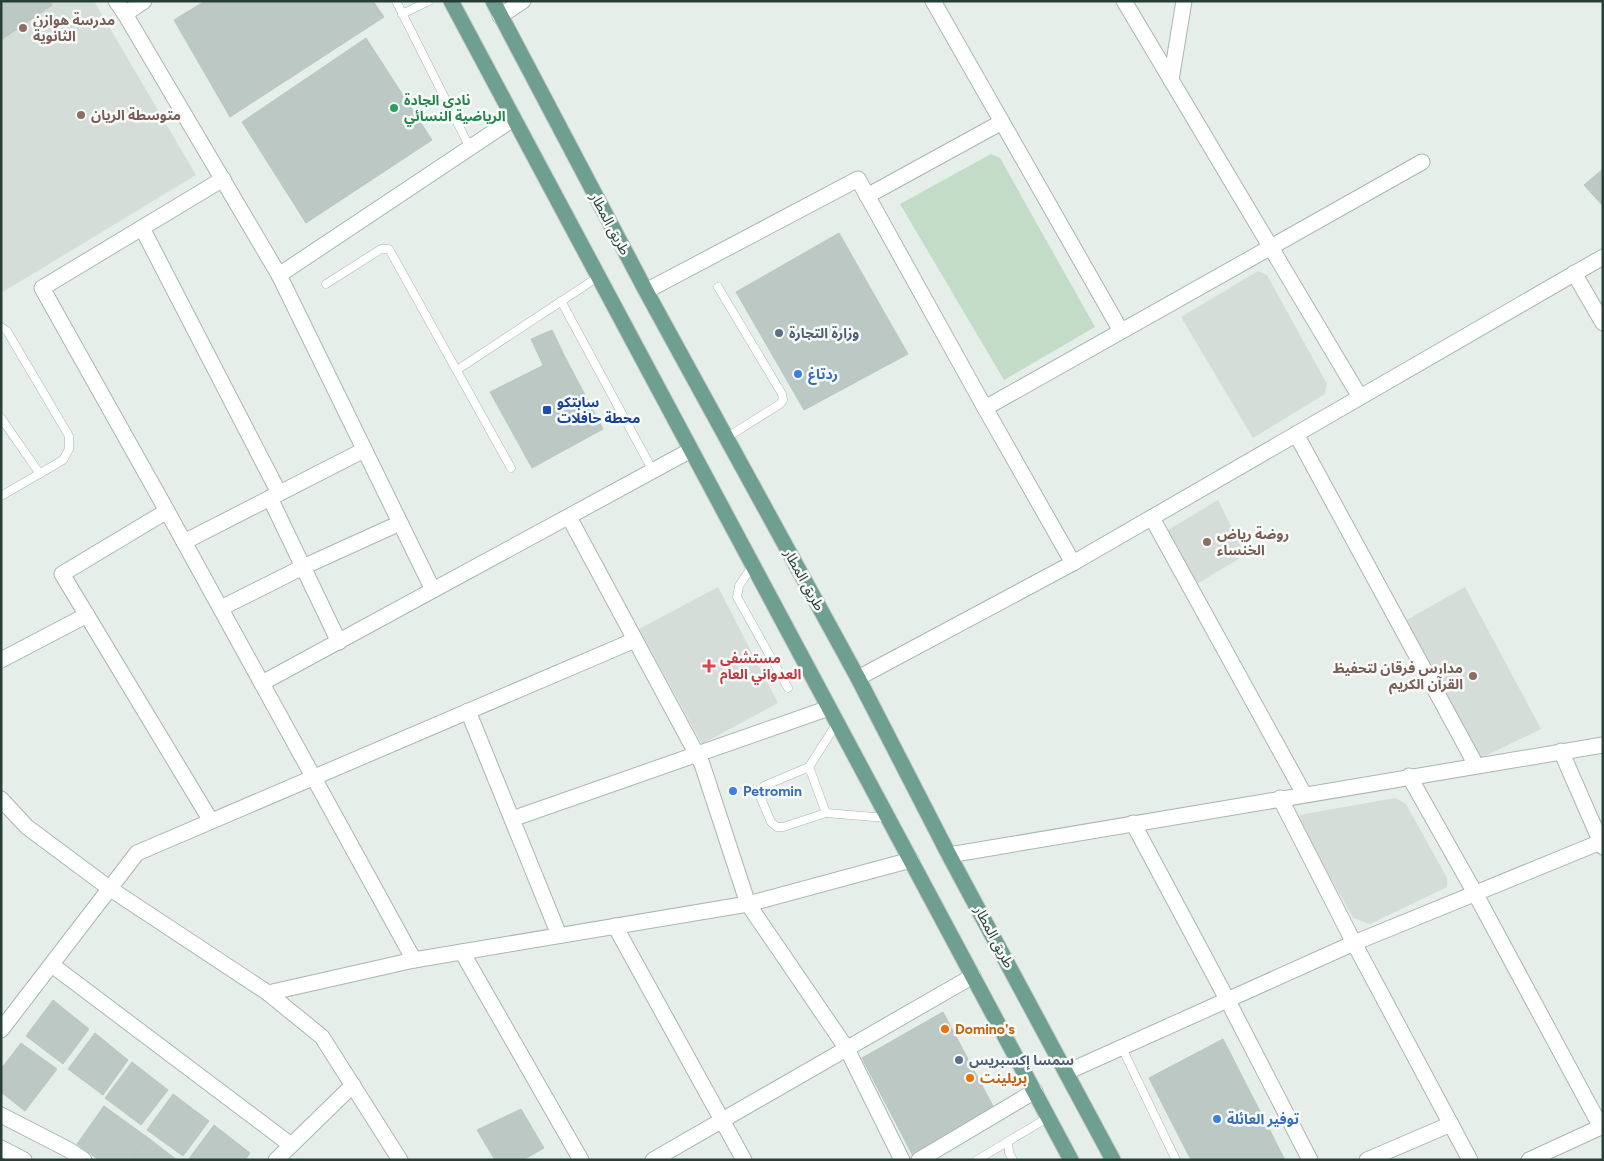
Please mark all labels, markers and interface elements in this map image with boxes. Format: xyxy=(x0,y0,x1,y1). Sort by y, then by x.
place label: مدرسة هوازن الثانوية xyxy=(33,12,115,45)
marker: مدرسة هوازن الثانوية xyxy=(17,22,29,34)
place label: نادي الجادة الرياضية النسائي xyxy=(404,92,506,127)
marker: نادي الجادة الرياضية النسائي xyxy=(388,102,400,114)
place label: متوسطة الريان xyxy=(91,107,181,124)
marker: متوسطة الريان xyxy=(75,109,87,121)
street label: طريق المطار xyxy=(585,189,633,258)
place label: وزارة التجارة xyxy=(789,325,859,342)
marker: وزارة التجارة xyxy=(773,327,785,339)
place label: ردتاغ xyxy=(808,366,838,385)
marker: ردتاغ xyxy=(792,368,804,380)
place label: سابتكو محطة حافلات xyxy=(557,394,640,427)
marker: سابتكو محطة حافلات xyxy=(541,404,553,416)
place label: روضة رياض الخنساء xyxy=(1217,526,1289,559)
marker: روضة رياض الخنساء xyxy=(1201,536,1213,548)
street label: طريق المطار xyxy=(779,545,828,614)
place label: مستشفى العدواني العام xyxy=(720,650,801,685)
marker: مستشفى العدواني العام xyxy=(702,659,716,673)
place label: مدارس فرقان لتحفيظ القرآن الكريم xyxy=(1333,660,1463,695)
marker: مدارس فرقان لتحفيظ القرآن الكريم xyxy=(1467,670,1479,682)
place label: Petromin xyxy=(743,783,802,800)
marker: Petromin xyxy=(727,785,739,797)
street label: طريق المطار xyxy=(969,902,1017,971)
place label: Domino's xyxy=(955,1021,1015,1038)
marker: Domino's xyxy=(939,1023,951,1035)
place label: سمسا إكسبريس xyxy=(969,1052,1074,1070)
marker: سمسا إكسبريس xyxy=(953,1054,965,1066)
place label: بريلينت xyxy=(980,1070,1027,1087)
marker: بريلينت xyxy=(964,1072,976,1084)
place label: توفير العائلة xyxy=(1227,1111,1299,1128)
marker: توفير العائلة xyxy=(1211,1113,1223,1125)

